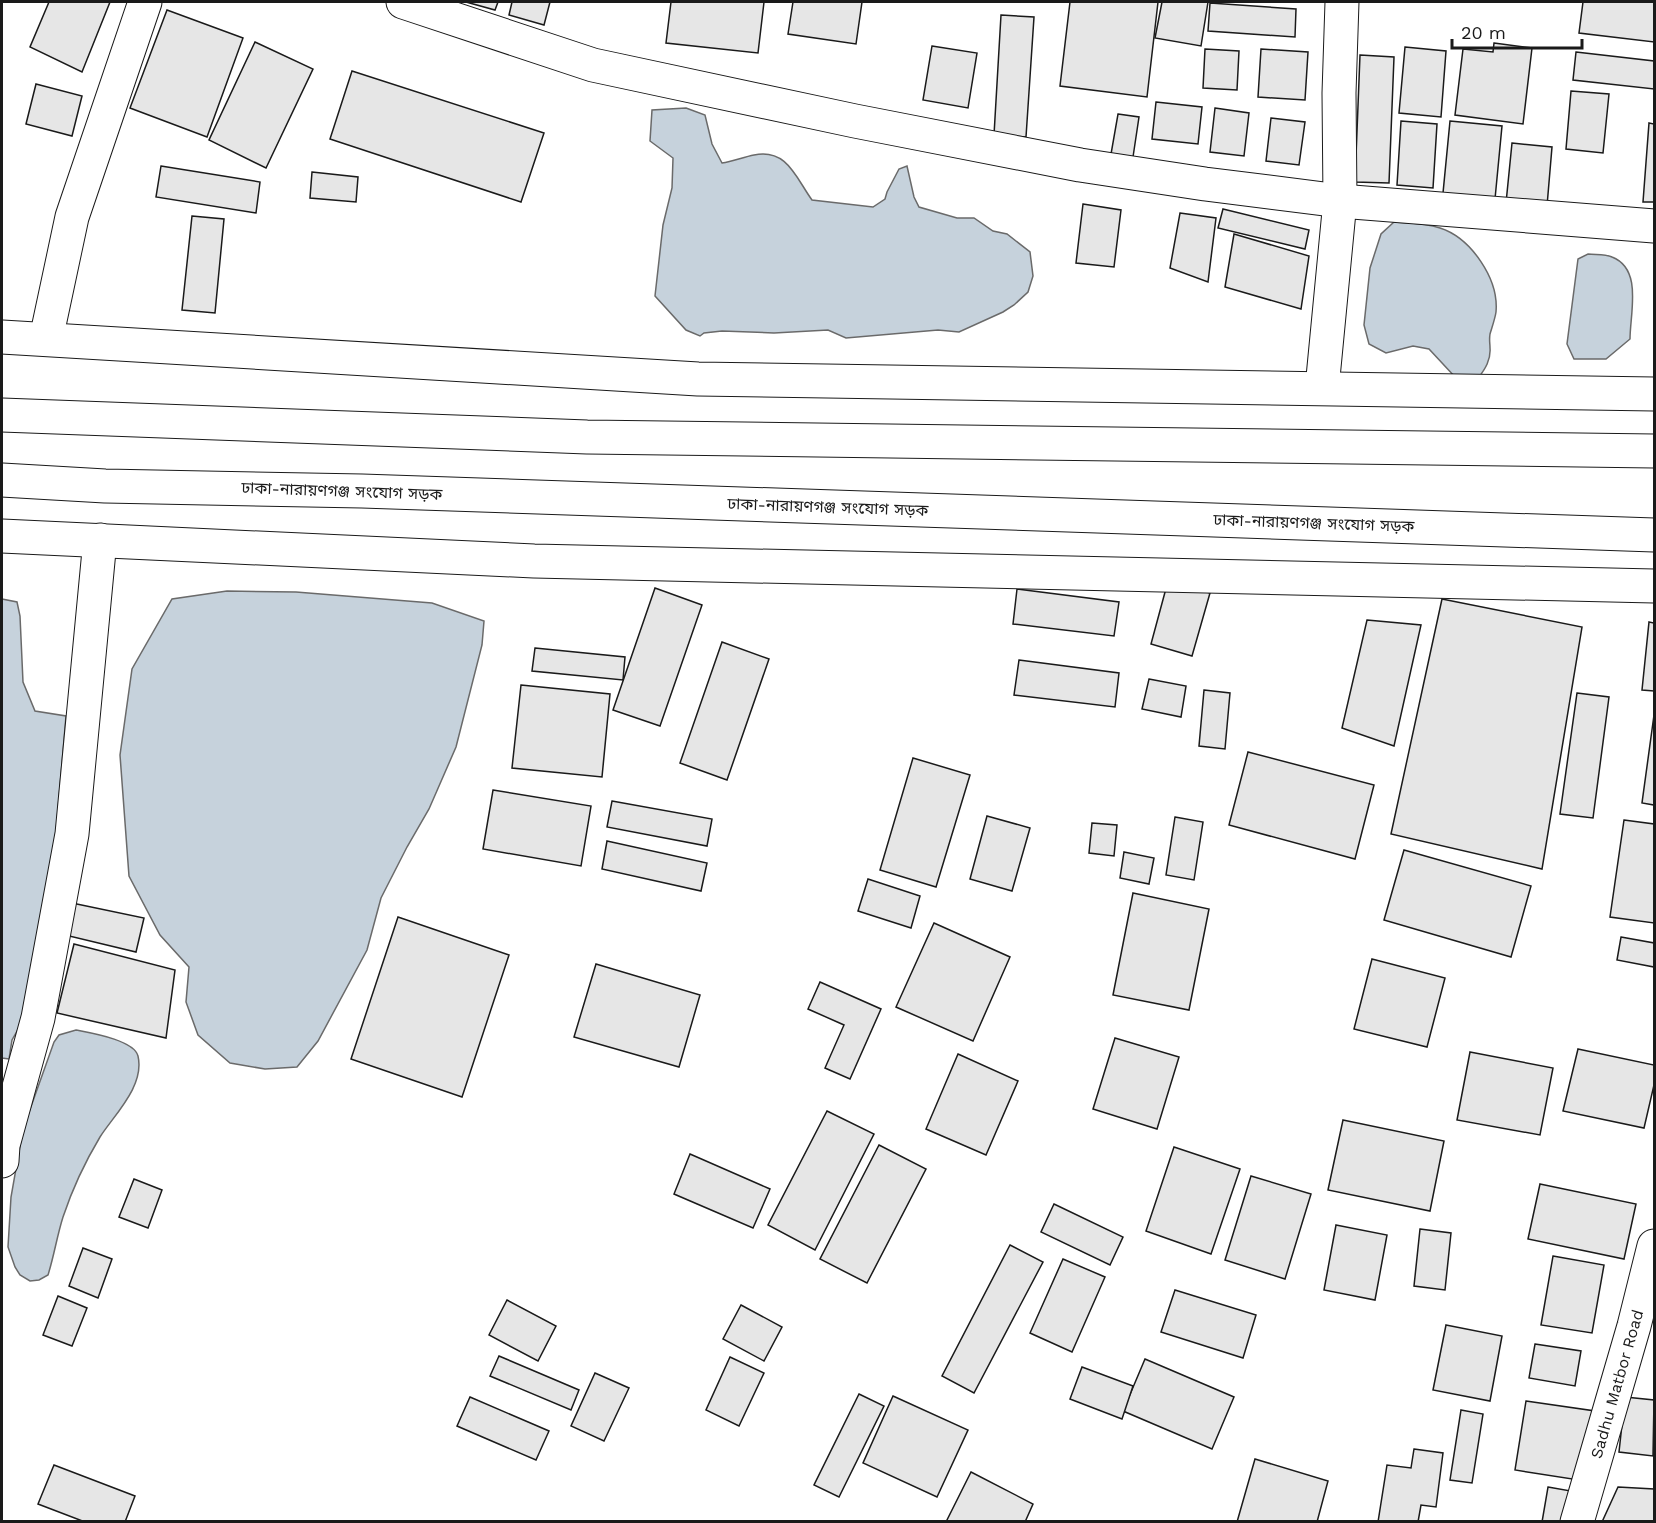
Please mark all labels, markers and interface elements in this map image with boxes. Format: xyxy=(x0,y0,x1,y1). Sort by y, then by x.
scale bar xyxy=(1452,12,1582,50)
text: 20 m xyxy=(1461,22,1506,43)
street label: ঢাকা-নারায়ণগঞ্জ সংযোগ সড়ক xyxy=(240,478,444,504)
street label: ঢাকা-নারায়ণগঞ্জ সংযোগ সড়ক xyxy=(726,494,930,520)
street label: ঢাকা-নারায়ণগঞ্জ সংযোগ সড়ক xyxy=(1212,510,1416,536)
street label: Sadhu Matbor Road xyxy=(1587,1307,1647,1461)

